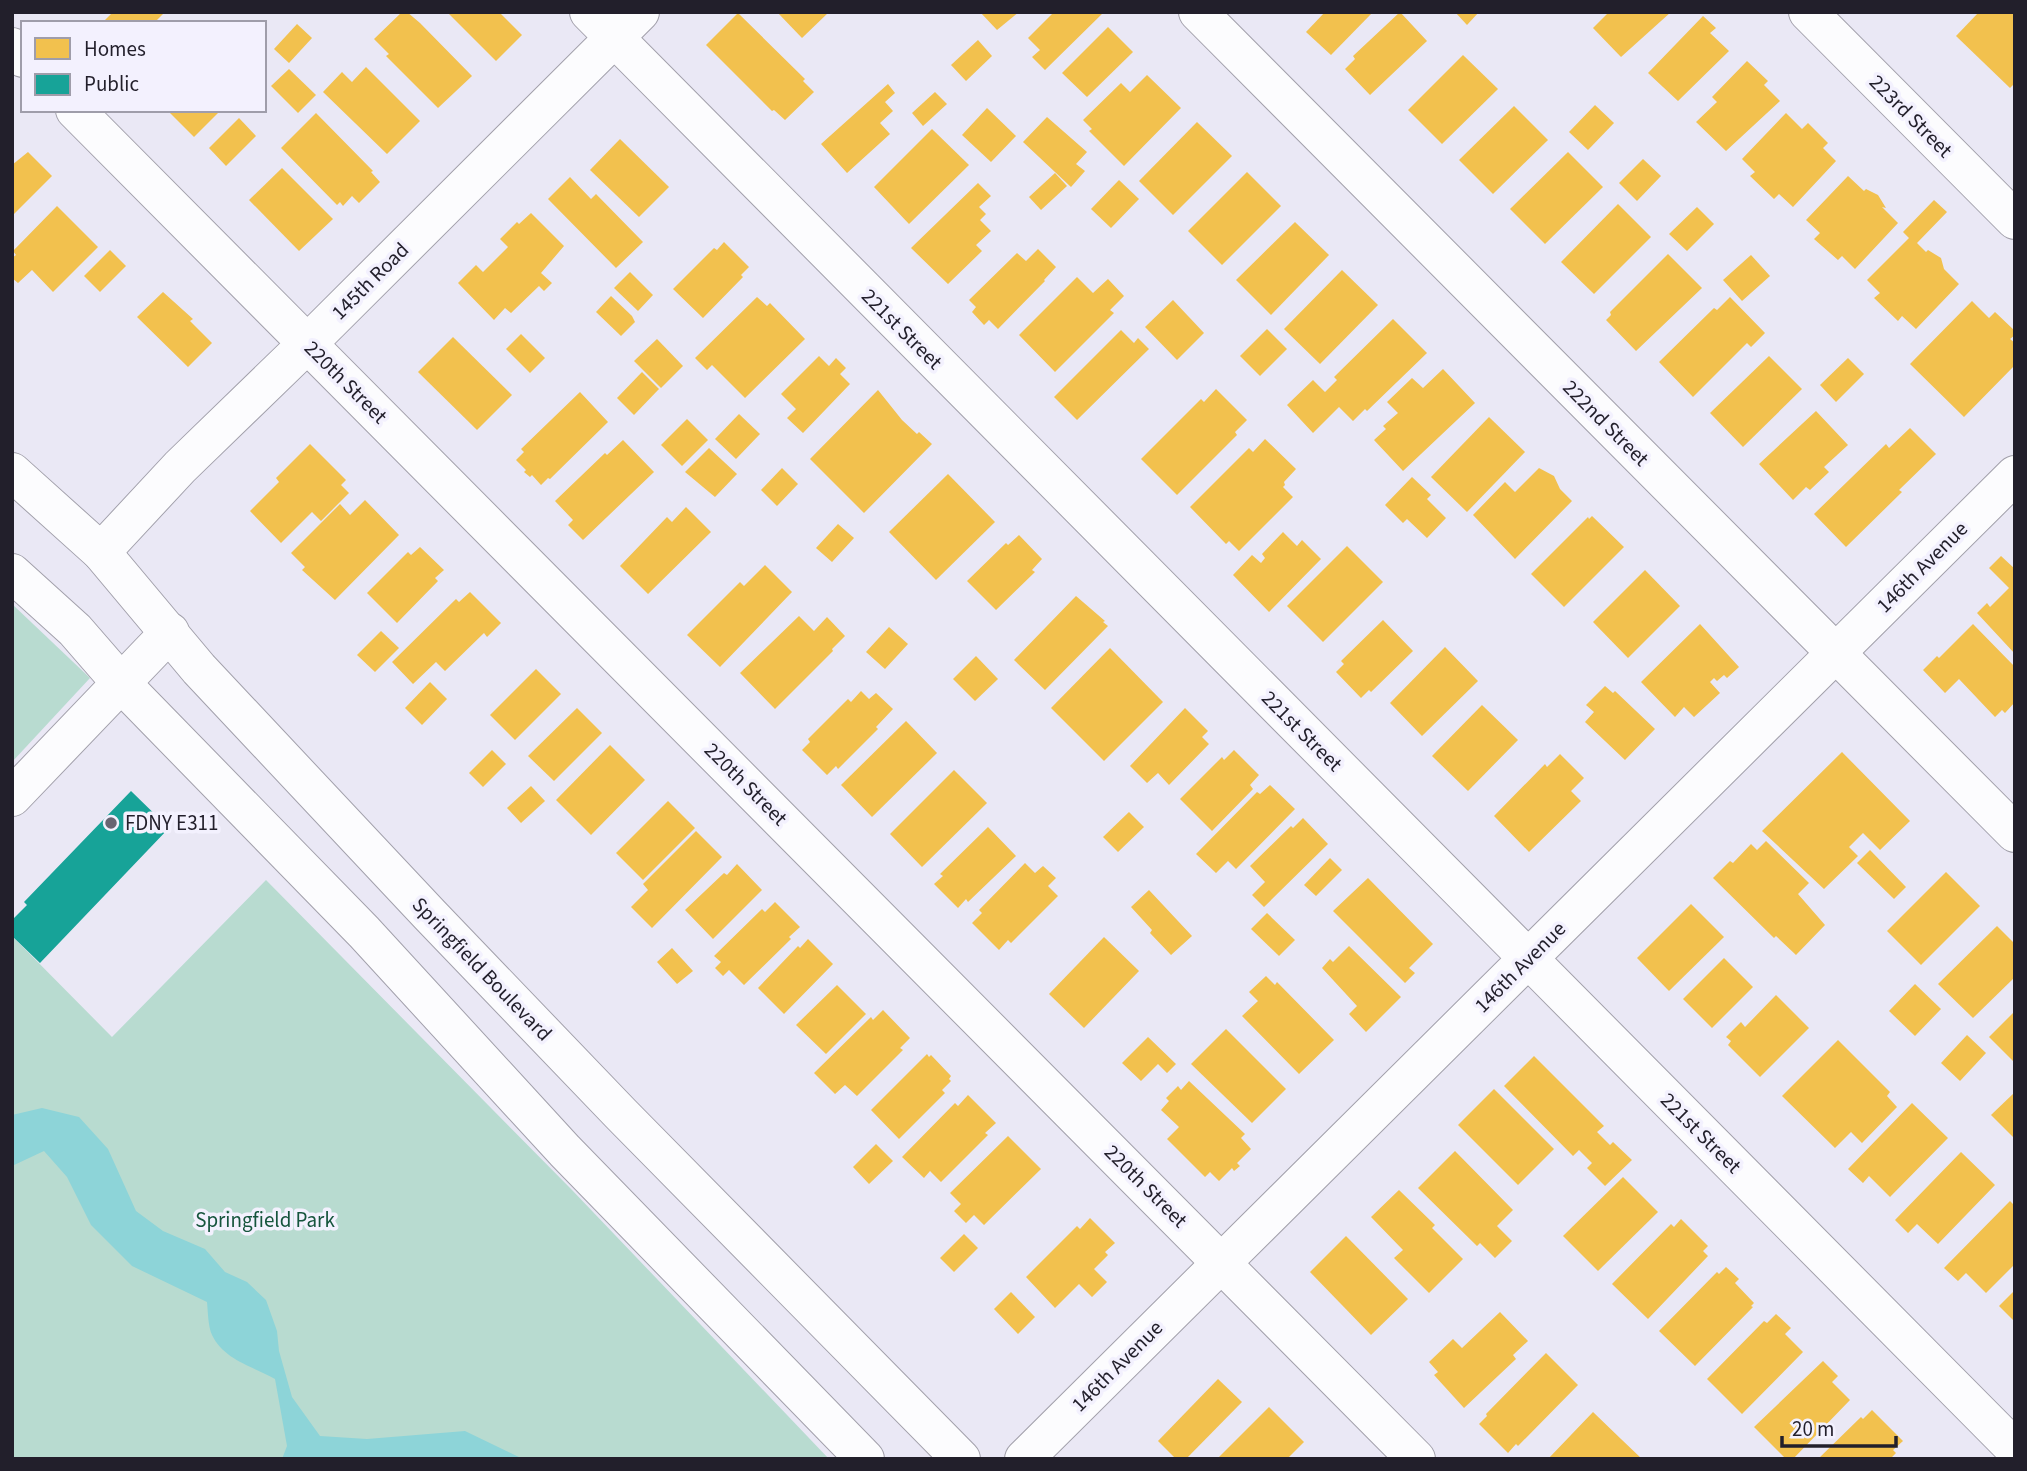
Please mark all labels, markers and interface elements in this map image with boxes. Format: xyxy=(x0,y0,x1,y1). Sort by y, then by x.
legend xyxy=(21,21,266,112)
text: Homes xyxy=(84,34,146,64)
street label: 223rd Street xyxy=(1863,68,1959,164)
text: Public xyxy=(84,69,139,99)
street label: 145th Road xyxy=(324,235,416,327)
street label: 221st Street xyxy=(855,282,949,376)
street label: 220th Street xyxy=(298,334,394,430)
street label: 222nd Street xyxy=(1556,373,1656,473)
street label: 146th Avenue xyxy=(1869,514,1975,620)
street label: 221st Street xyxy=(1255,684,1349,778)
street label: 220th Street xyxy=(698,736,794,832)
place label: FDNY E311 xyxy=(125,808,218,838)
marker: FDNY E311 xyxy=(103,815,119,831)
street label: Springfield Boulevard xyxy=(405,890,559,1048)
street label: 146th Avenue xyxy=(1467,914,1573,1020)
street label: 221st Street xyxy=(1654,1086,1748,1180)
street label: 220th Street xyxy=(1098,1138,1194,1234)
park label: Springfield Park xyxy=(195,1205,335,1235)
street label: 146th Avenue xyxy=(1064,1313,1170,1419)
scale bar xyxy=(1782,1404,1896,1448)
text: 20 m xyxy=(1792,1414,1834,1444)

